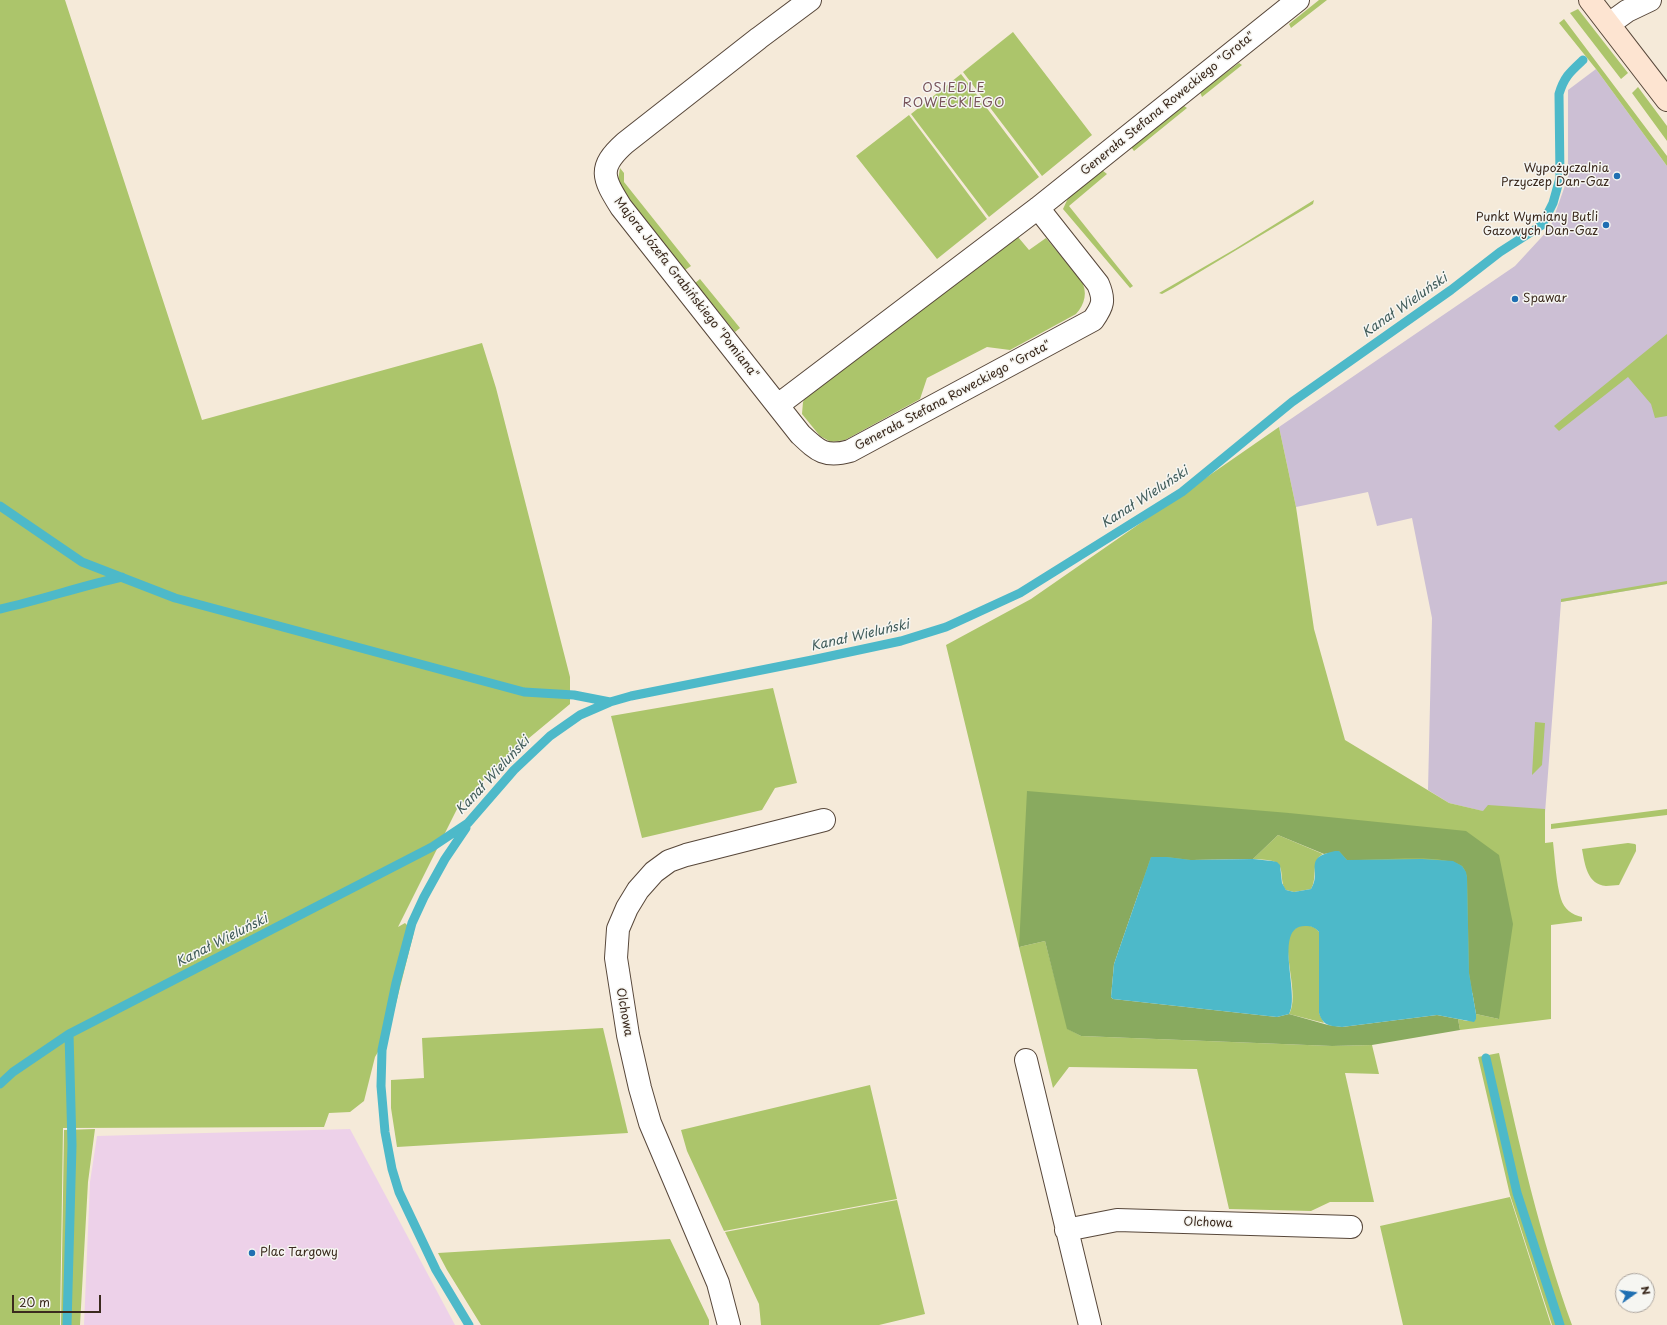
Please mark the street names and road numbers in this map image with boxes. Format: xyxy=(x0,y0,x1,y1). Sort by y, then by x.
street label: Generała Stefana Roweckiego "Grota" xyxy=(1078,29,1258,179)
street label: Majora Józefa Grabińskiego "Pomiana" xyxy=(611,194,761,382)
street label: Generała Stefana Roweckiego "Grota" xyxy=(852,338,1054,454)
street label: Olchowa xyxy=(613,987,635,1037)
street label: Olchowa xyxy=(1183,1215,1233,1231)

